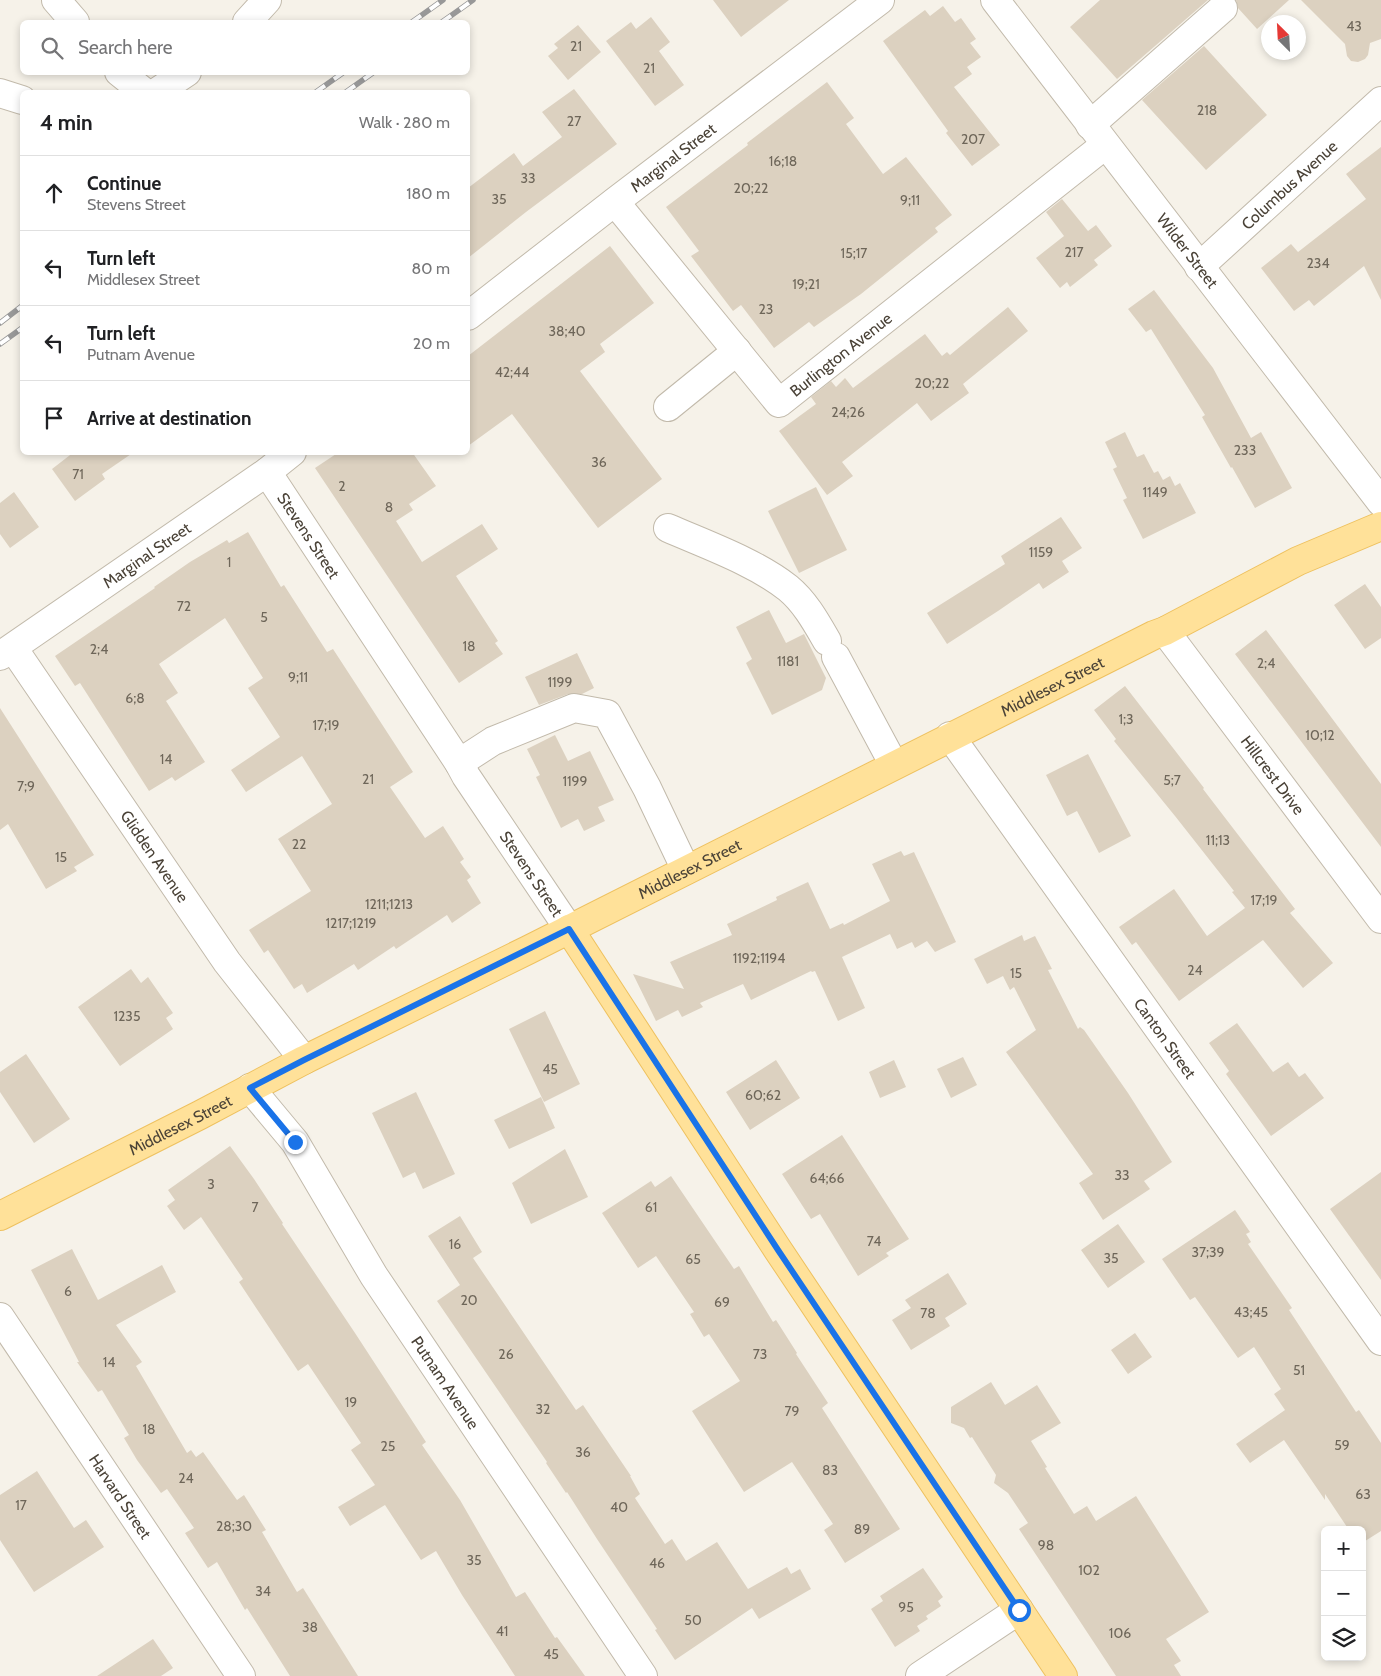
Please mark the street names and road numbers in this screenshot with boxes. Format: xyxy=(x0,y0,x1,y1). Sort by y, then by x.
street label: Marginal Street xyxy=(627,119,720,196)
street label: Columbus Avenue xyxy=(1238,137,1341,234)
street label: Wilder Street xyxy=(1153,210,1222,292)
street label: Burlington Avenue xyxy=(786,309,896,401)
street label: Stevens Street xyxy=(273,489,344,583)
street label: Marginal Street xyxy=(99,518,195,592)
street label: Middlesex Street xyxy=(998,653,1108,721)
street label: Hillcrest Drive xyxy=(1237,732,1308,819)
street label: Glidden Avenue xyxy=(116,807,193,906)
street label: Stevens Street xyxy=(496,828,567,921)
street label: Middlesex Street xyxy=(635,835,745,903)
street label: Canton Street xyxy=(1130,995,1200,1083)
street label: Middlesex Street xyxy=(126,1091,236,1159)
street label: Putnam Avenue xyxy=(407,1333,483,1433)
street label: Harvard Street xyxy=(85,1451,155,1543)

